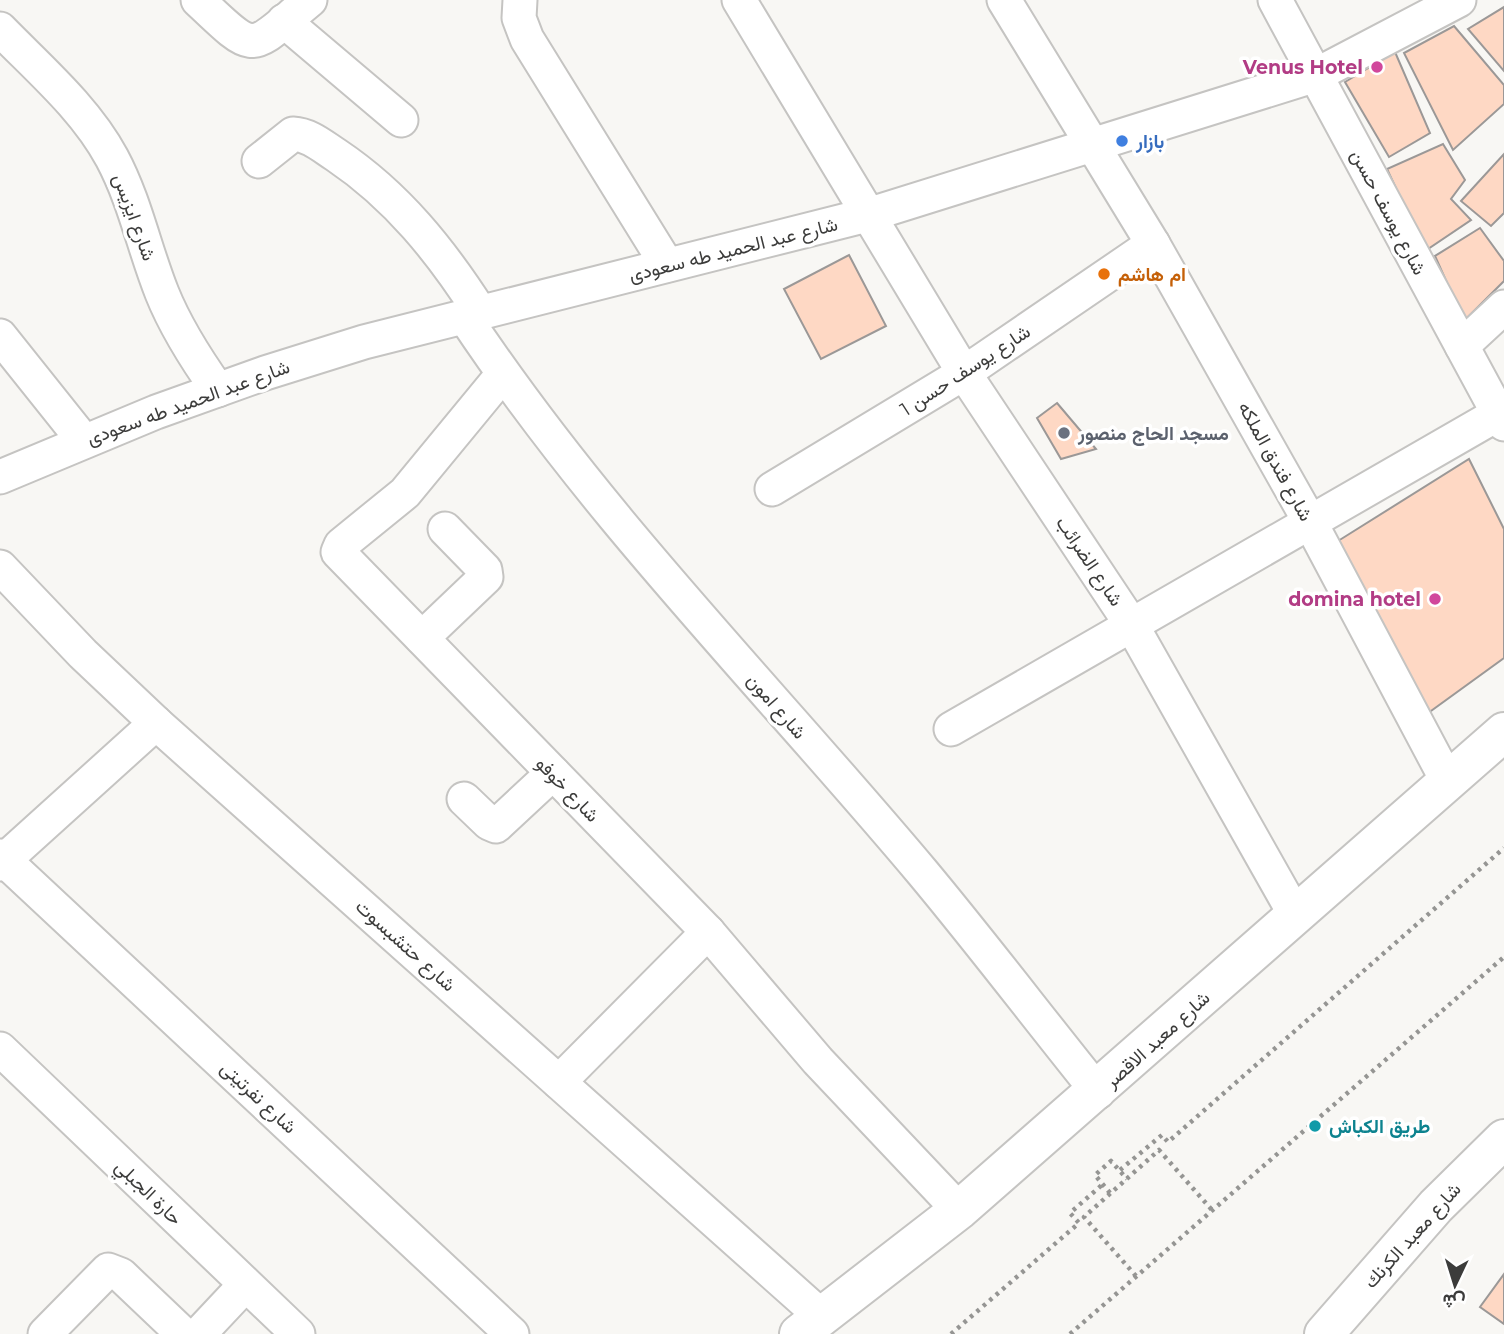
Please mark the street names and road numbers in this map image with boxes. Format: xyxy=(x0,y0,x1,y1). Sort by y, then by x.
street label: شارع يوسف حسن xyxy=(1345,146,1431,279)
street label: شارع ايزيس xyxy=(107,171,161,264)
street label: شارع عبد الحميد طه سعودى xyxy=(626,212,840,288)
street label: شارع يوسف حسن 1 xyxy=(896,320,1035,422)
street label: شارع عبد الحميد طه سعودى xyxy=(83,355,293,451)
street label: شارع فندق الملكه xyxy=(1232,398,1318,525)
street label: شارع الضرائب xyxy=(1050,512,1128,611)
street label: شارع امون xyxy=(741,669,811,744)
street label: شارع خوفو xyxy=(530,752,604,827)
street label: شارع حتشبسوت xyxy=(350,895,460,997)
street label: شارع معبد الاقصر xyxy=(1099,986,1215,1094)
street label: شارع نفرتيتى xyxy=(215,1056,302,1139)
street label: حارة الجبلي xyxy=(108,1155,187,1233)
street label: شارع معبد الكرنك xyxy=(1359,1178,1467,1294)

